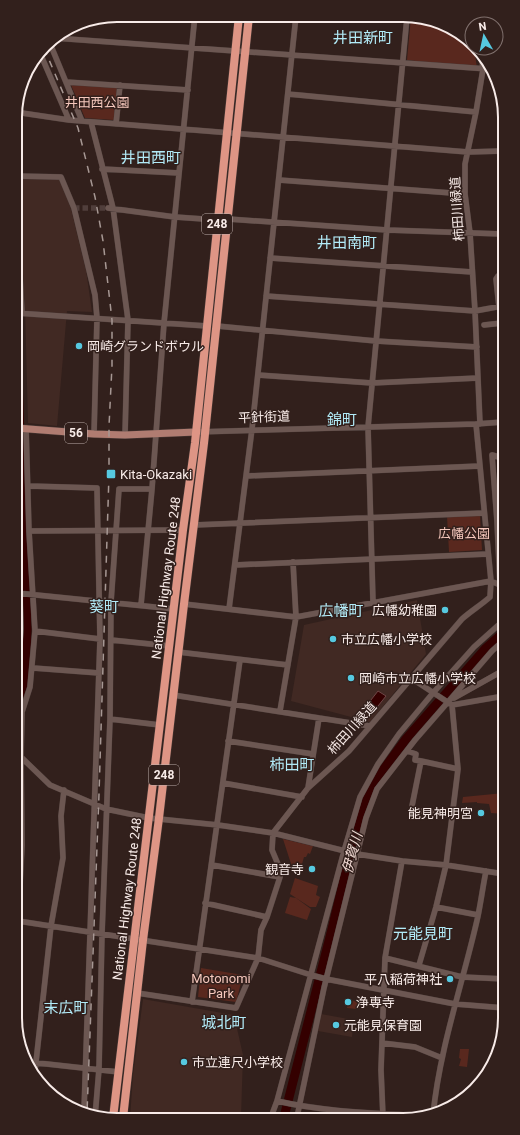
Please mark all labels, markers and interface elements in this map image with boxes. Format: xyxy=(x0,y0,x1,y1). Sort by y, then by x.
north arrow xyxy=(464,16,504,56)
text: N xyxy=(478,20,488,34)
district label: 井田新町 xyxy=(333,29,393,47)
park label: 井田西公園 xyxy=(64,95,130,110)
district label: 井田西町 xyxy=(121,149,181,167)
street label: 柿田川緑道 xyxy=(447,176,467,242)
road number: 248 xyxy=(202,214,232,234)
district label: 井田南町 xyxy=(317,234,377,252)
place label: 岡崎グランドボウル xyxy=(87,339,204,354)
marker: 岡崎グランドボウル xyxy=(74,341,84,351)
street label: 平針街道 xyxy=(238,409,290,425)
district label: 錦町 xyxy=(327,411,357,429)
road number: 56 xyxy=(65,423,87,443)
place label: Kita-Okazaki xyxy=(120,467,192,482)
marker: Kita-Okazaki xyxy=(105,468,117,480)
street label: National Highway Route 248 xyxy=(149,496,183,660)
park label: 広幡公園 xyxy=(438,526,490,541)
district label: 葵町 xyxy=(89,598,119,616)
district label: 広幡町 xyxy=(318,602,364,620)
place label: 広幡幼稚園 xyxy=(372,603,437,618)
marker: 広幡幼稚園 xyxy=(440,605,450,615)
place label: 市立広幡小学校 xyxy=(341,632,432,647)
marker: 市立広幡小学校 xyxy=(328,634,338,644)
place label: 岡崎市立広幡小学校 xyxy=(359,671,476,686)
marker: 岡崎市立広幡小学校 xyxy=(346,673,356,683)
street label: 柿田川緑道 xyxy=(325,699,379,757)
district label: 柿田町 xyxy=(269,756,315,774)
road number: 248 xyxy=(149,765,179,785)
place label: 能見神明宮 xyxy=(408,806,473,821)
marker: 能見神明宮 xyxy=(476,808,486,818)
street label: National Highway Route 248 xyxy=(110,817,144,981)
water label: 伊賀川 xyxy=(339,829,366,875)
place label: 観音寺 xyxy=(265,862,304,877)
marker: 観音寺 xyxy=(307,864,317,874)
district label: 元能見町 xyxy=(393,925,453,943)
park label: Motonomi Park xyxy=(191,971,251,1001)
place label: 平八稲荷神社 xyxy=(364,972,442,987)
marker: 平八稲荷神社 xyxy=(445,974,455,984)
place label: 浄専寺 xyxy=(356,995,395,1010)
marker: 浄専寺 xyxy=(343,997,353,1007)
district label: 末広町 xyxy=(43,999,89,1017)
district label: 城北町 xyxy=(201,1014,247,1032)
place label: 元能見保育園 xyxy=(344,1018,422,1033)
marker: 元能見保育園 xyxy=(331,1020,341,1030)
place label: 市立連尺小学校 xyxy=(192,1055,283,1070)
marker: 市立連尺小学校 xyxy=(179,1057,189,1067)

